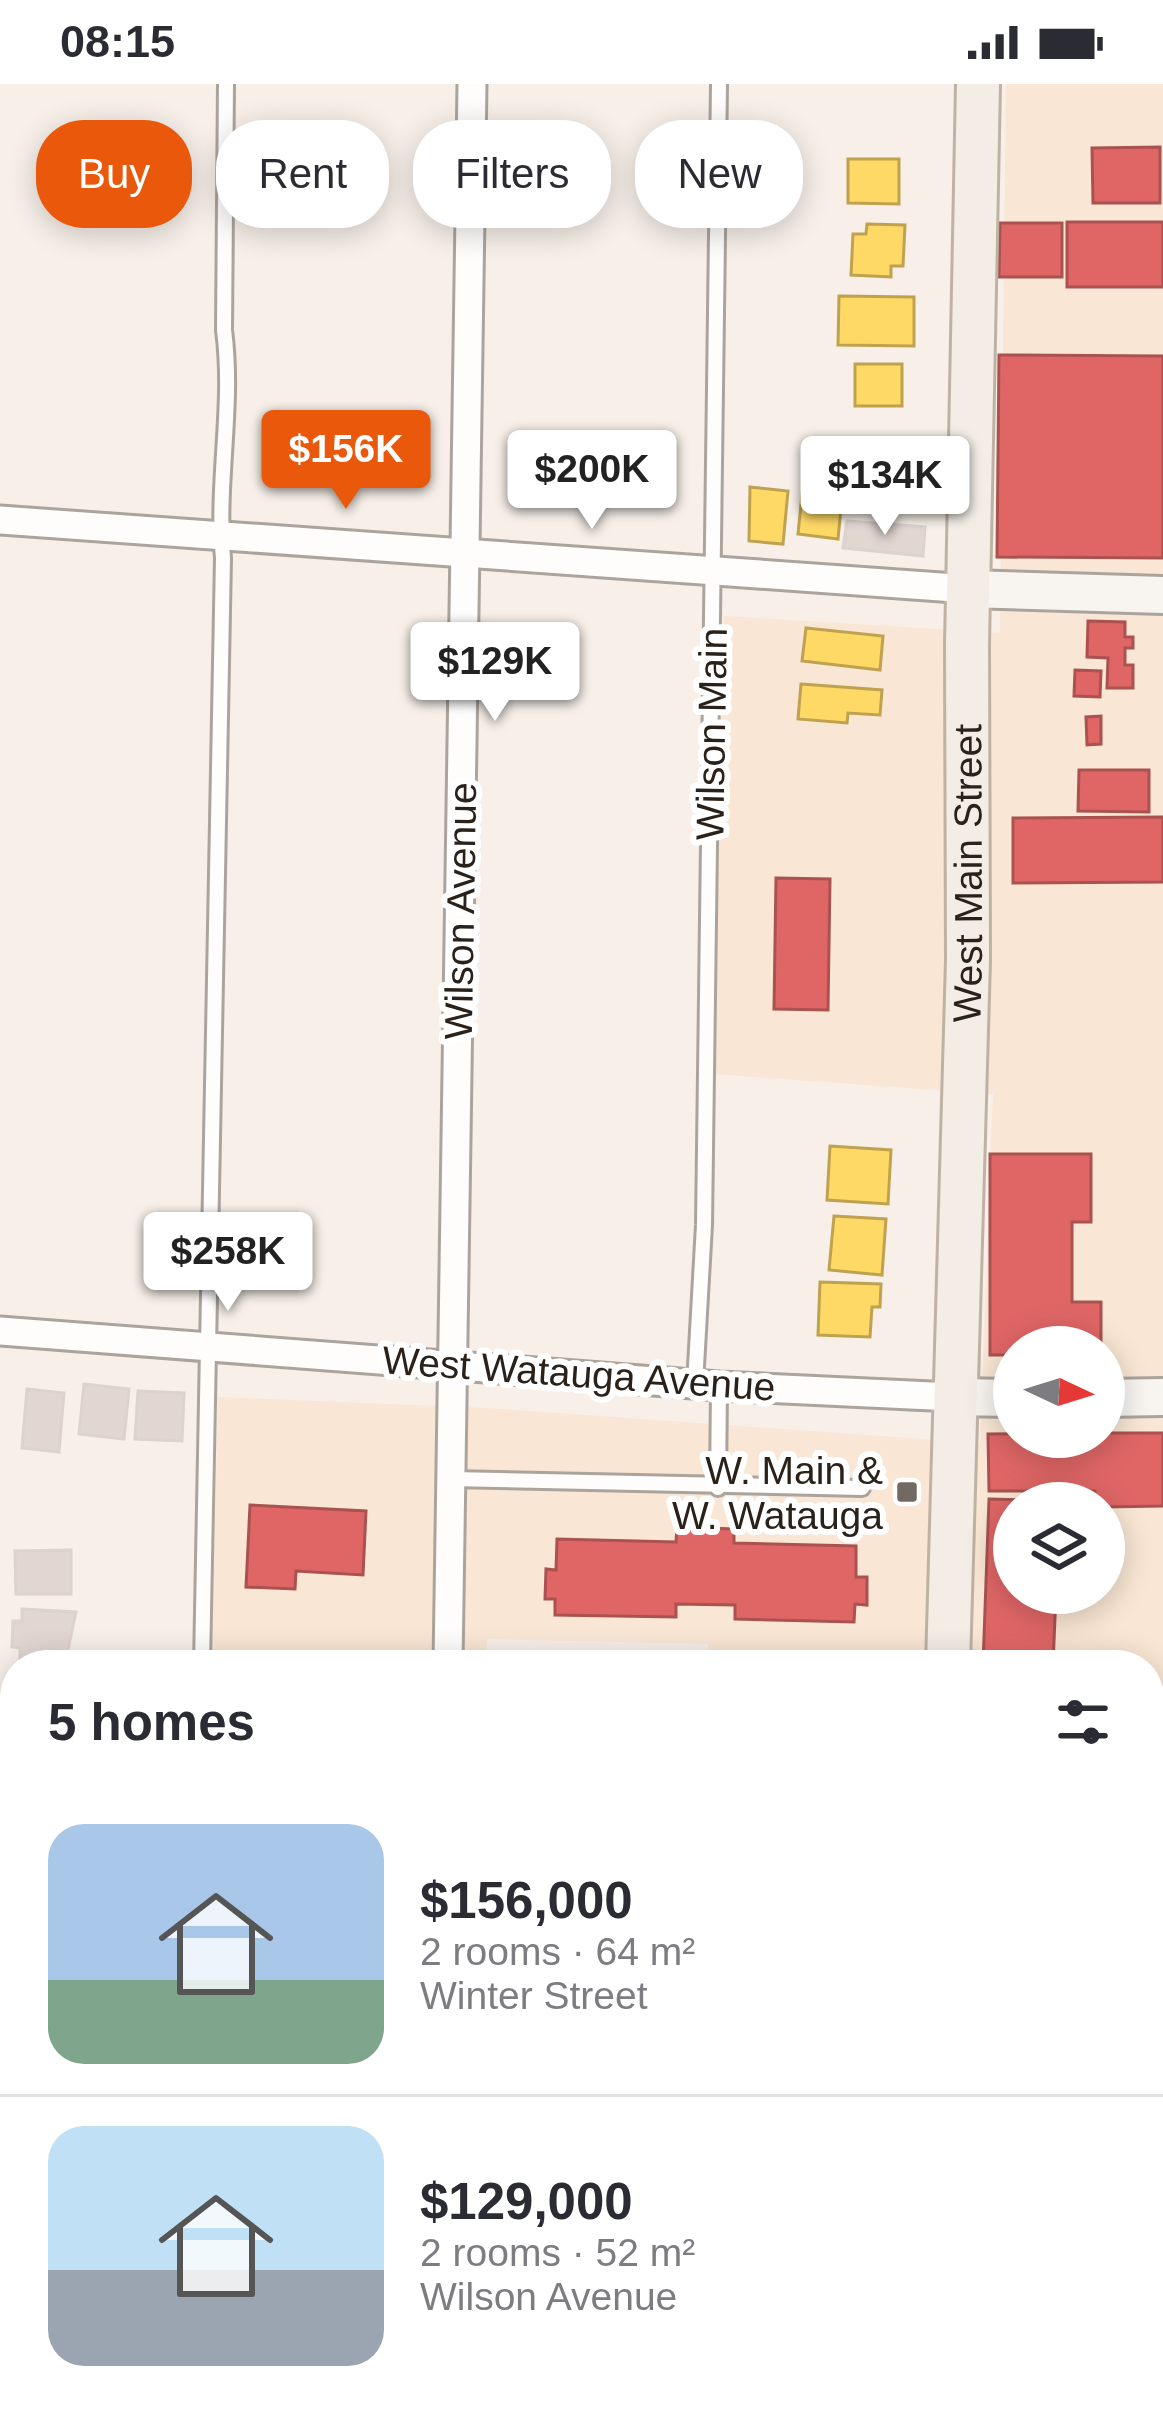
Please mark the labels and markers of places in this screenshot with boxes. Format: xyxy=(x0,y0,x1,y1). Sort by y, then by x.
pin: $156K xyxy=(262,410,430,512)
pin: $200K xyxy=(508,430,676,532)
pin: $134K xyxy=(801,436,969,538)
pin: $129K xyxy=(411,622,579,724)
pin: $258K xyxy=(144,1212,312,1314)
place label: W. Main & W. Watauga xyxy=(672,1449,883,1537)
marker: W. Main & W. Watauga xyxy=(894,1479,920,1505)

